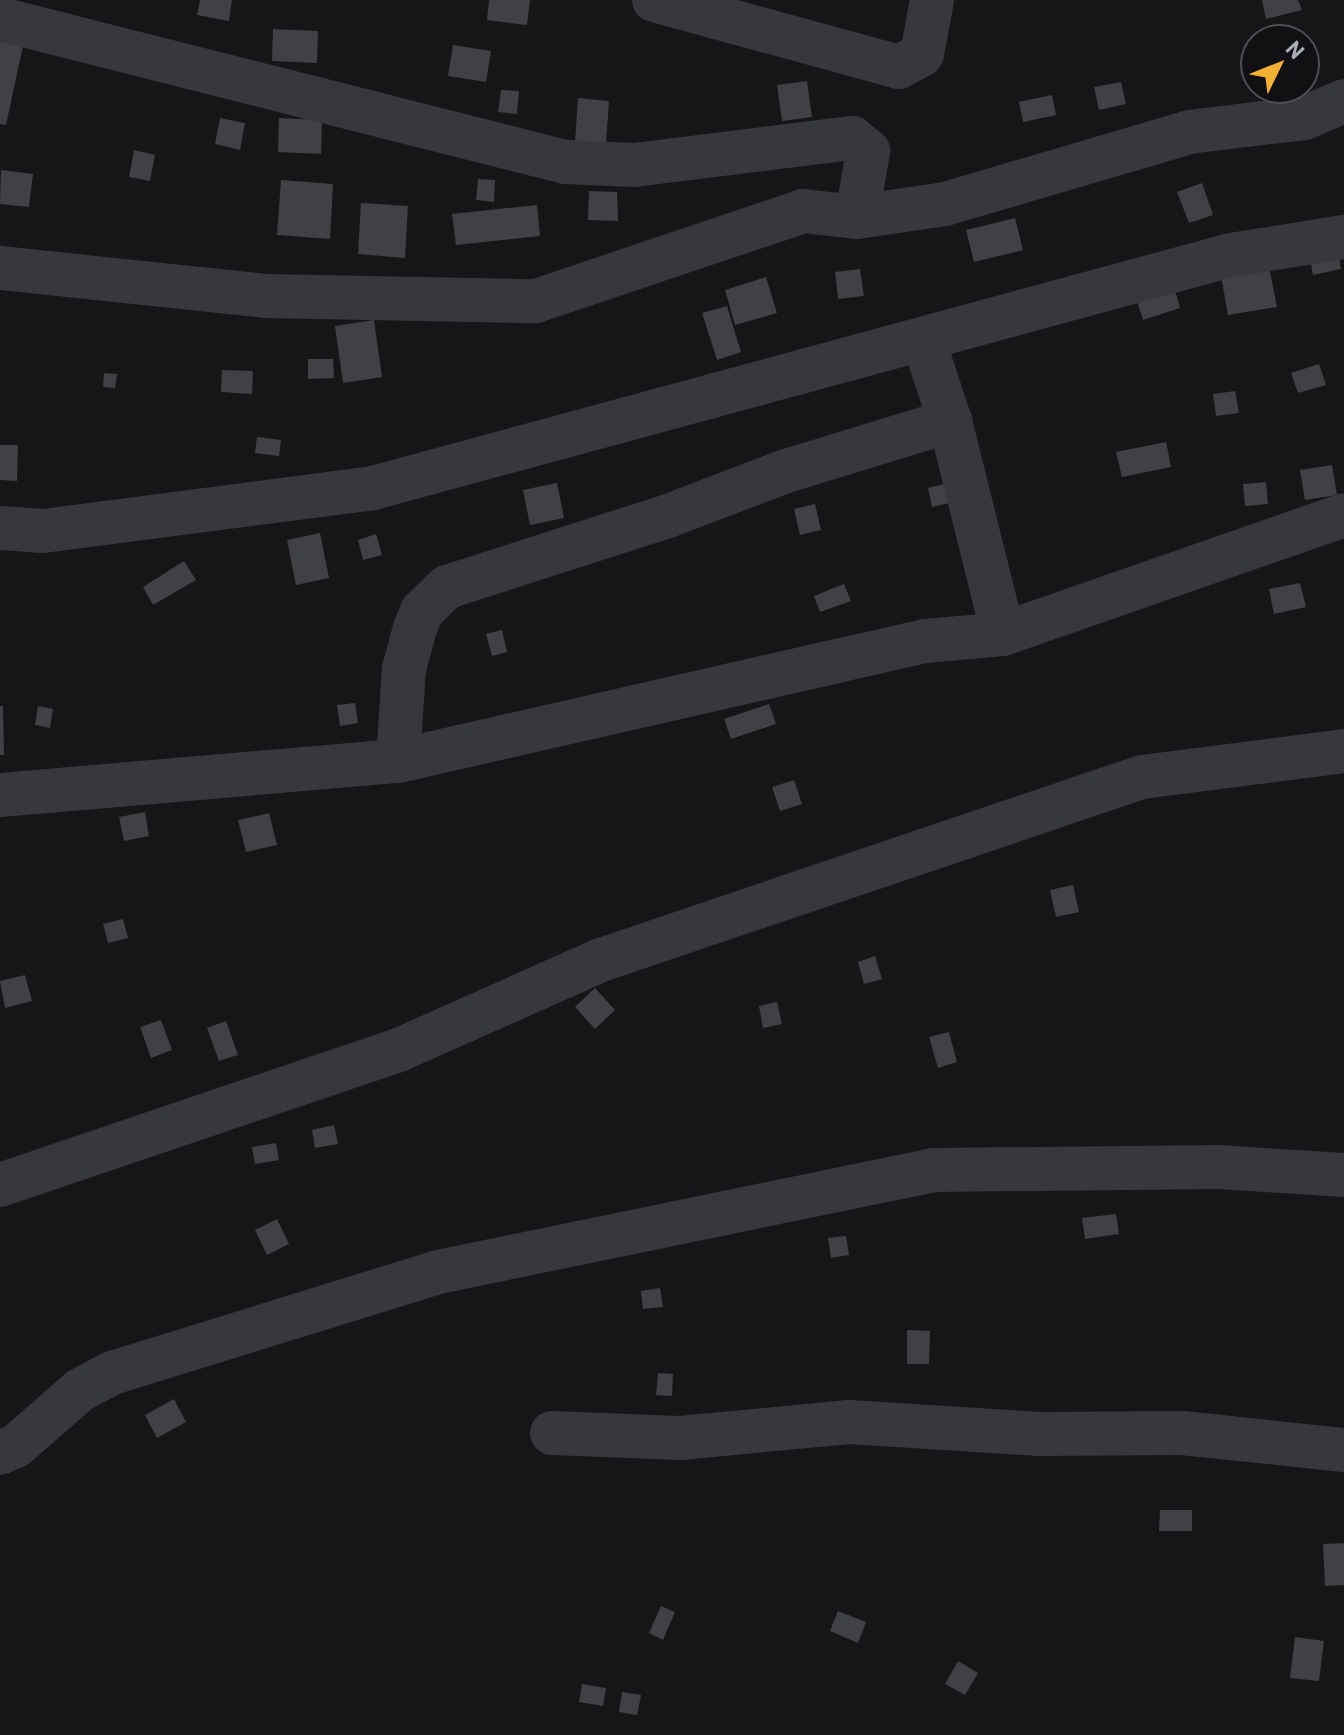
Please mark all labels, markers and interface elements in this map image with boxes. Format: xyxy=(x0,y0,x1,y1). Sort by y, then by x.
north arrow xyxy=(1240,24,1320,104)
text: N xyxy=(1282,35,1311,63)

